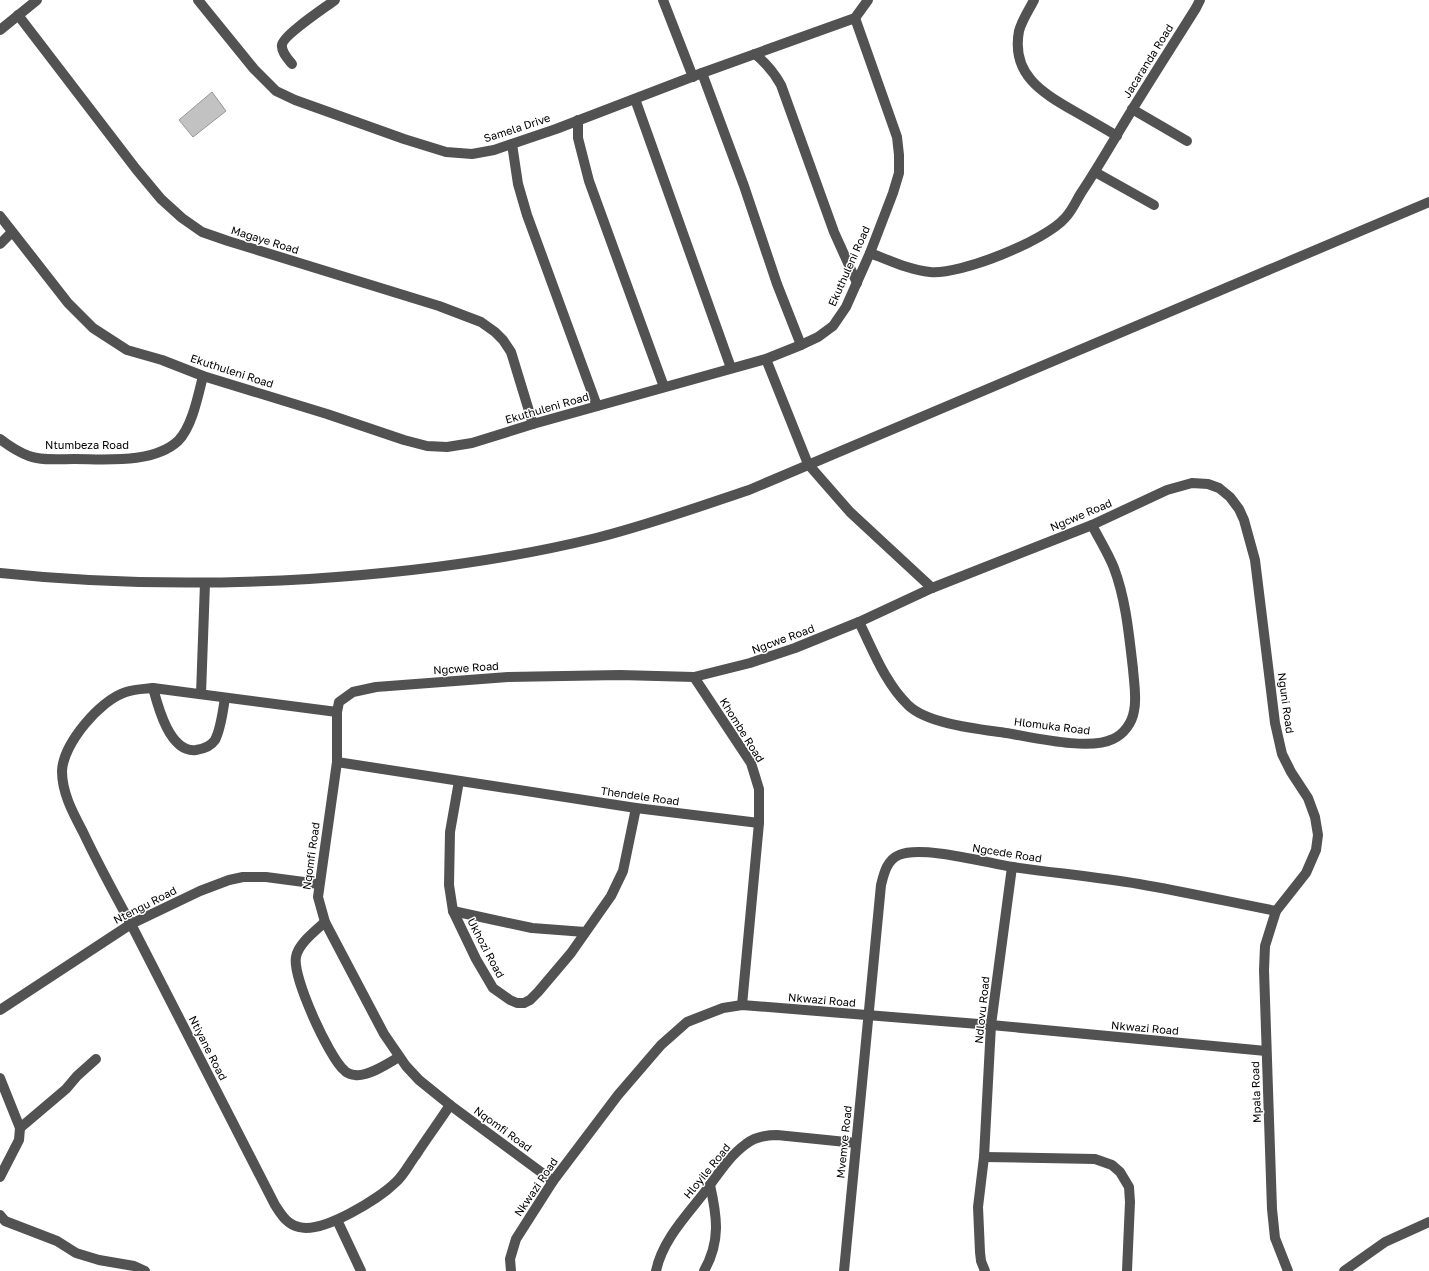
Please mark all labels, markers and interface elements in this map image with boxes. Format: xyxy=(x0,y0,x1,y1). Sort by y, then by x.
street label: Jacaranda Road xyxy=(1120,22,1175,100)
street label: Samela Drive xyxy=(482,111,552,144)
street label: Magaye Road xyxy=(230,223,301,256)
street label: Ekuthuleni Road xyxy=(825,224,872,308)
street label: Ekuthuleni Road xyxy=(189,351,275,390)
street label: Ekuthuleni Road xyxy=(503,389,590,426)
street label: Ntumbeza Road xyxy=(45,438,129,451)
street label: Ngcwe Road xyxy=(1048,496,1114,533)
street label: Ngcwe Road xyxy=(750,621,816,656)
street label: Ngcwe Road xyxy=(433,659,499,676)
street label: Nguni Road xyxy=(1276,672,1297,734)
street label: Khombe Road xyxy=(717,695,767,764)
street label: Hlomuka Road xyxy=(1013,714,1091,737)
street label: Thendele Road xyxy=(600,784,680,807)
street label: Nqomfi Road xyxy=(299,821,322,891)
street label: Ngcede Road xyxy=(971,841,1043,864)
street label: Ntengu Road xyxy=(111,883,178,926)
street label: Ukhozi Road xyxy=(465,916,508,980)
street label: Ndlovu Road xyxy=(972,976,991,1044)
street label: Nkwazi Road xyxy=(788,990,856,1009)
street label: Ntiyane Road xyxy=(187,1013,230,1082)
street label: Nkwazi Road xyxy=(1111,1018,1179,1037)
street label: Mpala Road xyxy=(1248,1061,1263,1123)
street label: Nqomfi Road xyxy=(472,1103,535,1154)
street label: Mvemve Road xyxy=(833,1105,854,1179)
street label: Hloyile Road xyxy=(681,1141,733,1201)
street label: Nkwazi Road xyxy=(511,1155,560,1218)

